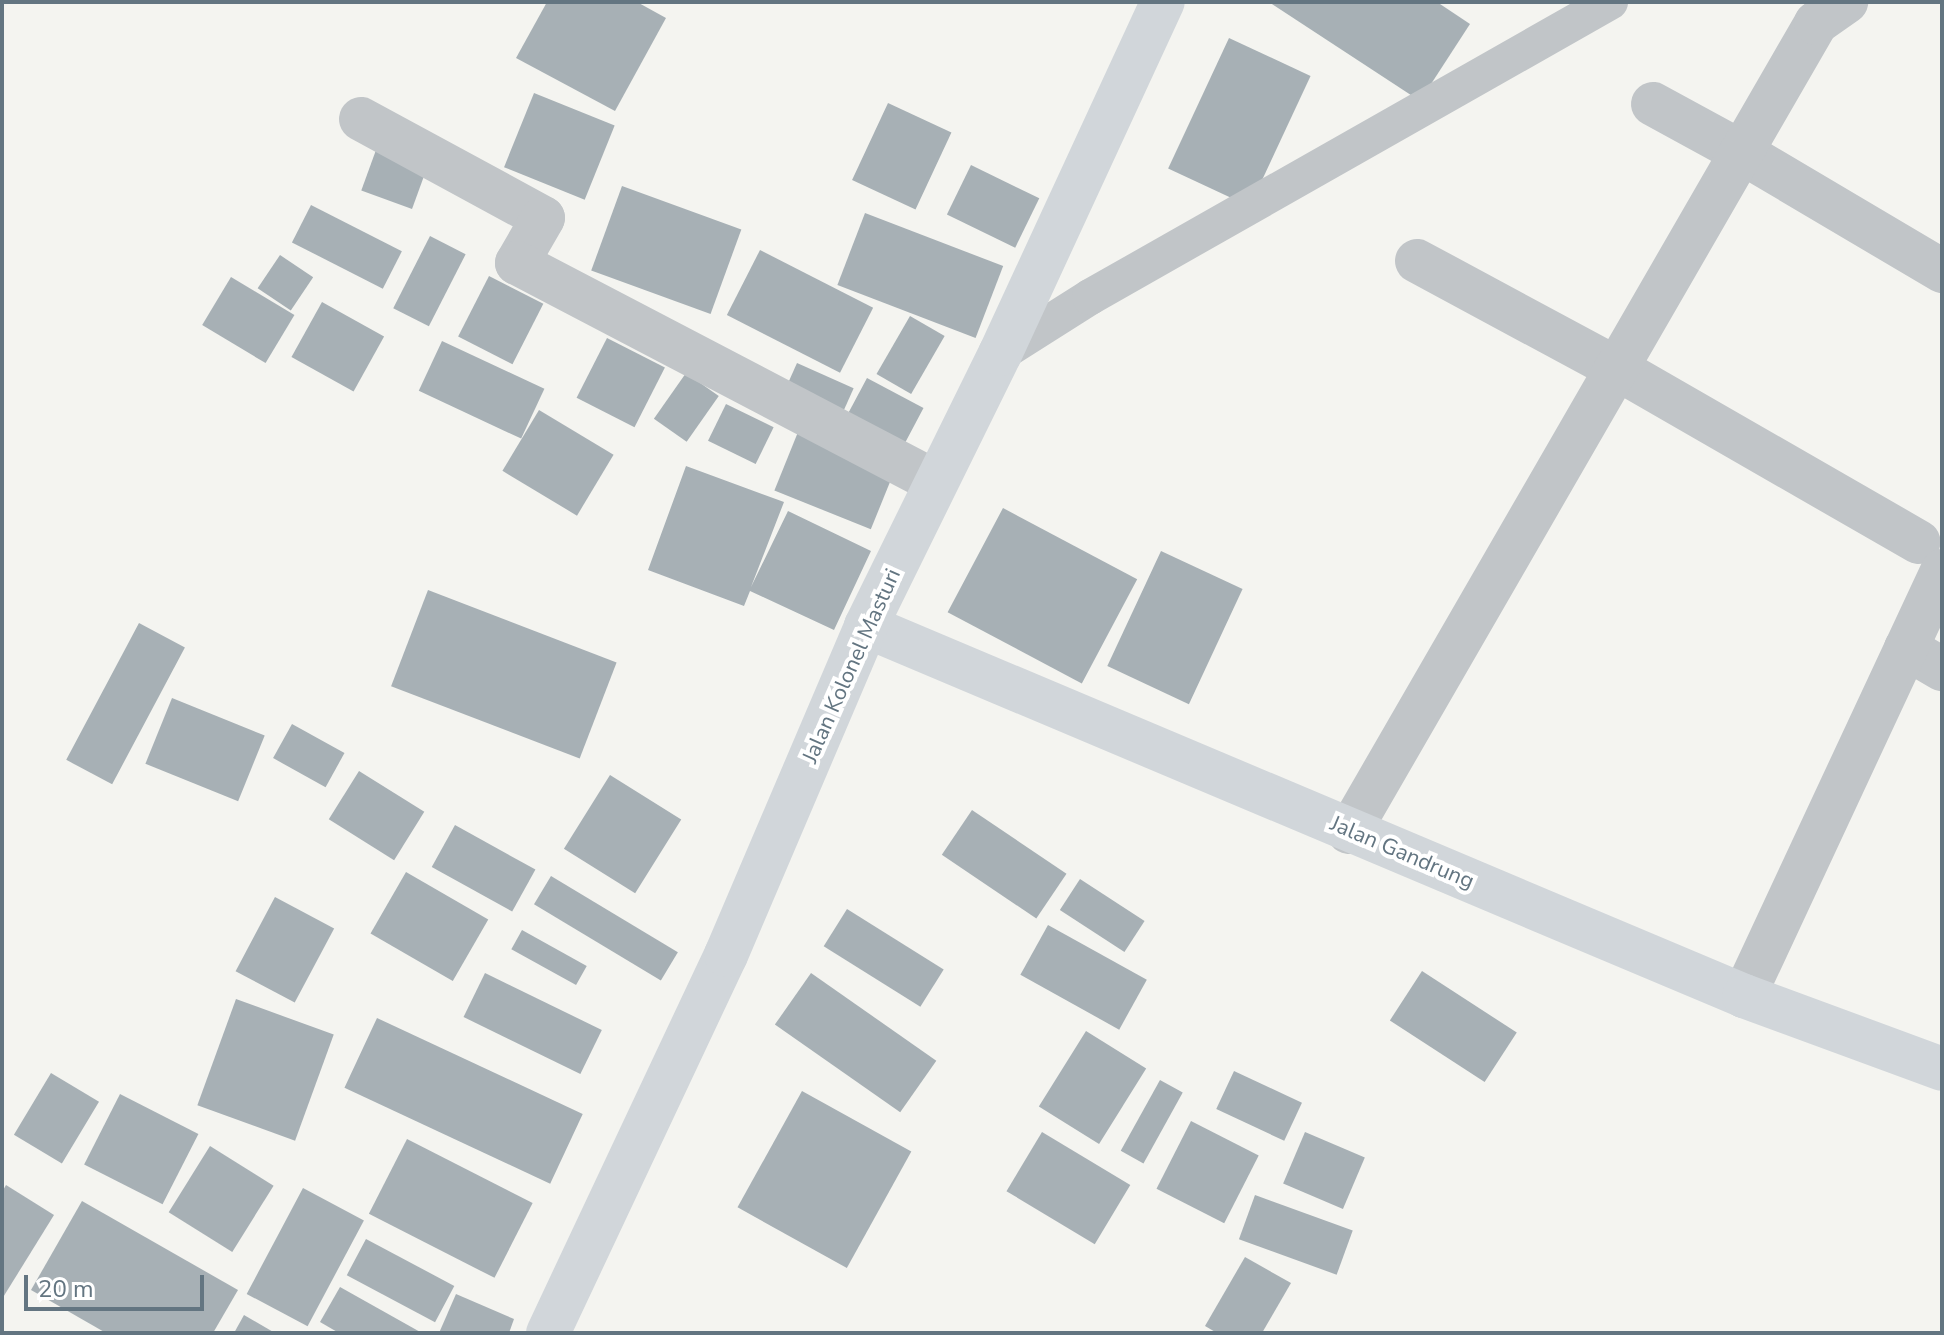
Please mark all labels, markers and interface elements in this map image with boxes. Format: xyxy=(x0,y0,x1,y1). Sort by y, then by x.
street label: Jalan Kolonel Masturi xyxy=(797,565,907,767)
street label: Jalan Gandrung xyxy=(1326,811,1478,895)
scale bar xyxy=(28,1259,208,1309)
text: 20 m xyxy=(38,1273,94,1305)

